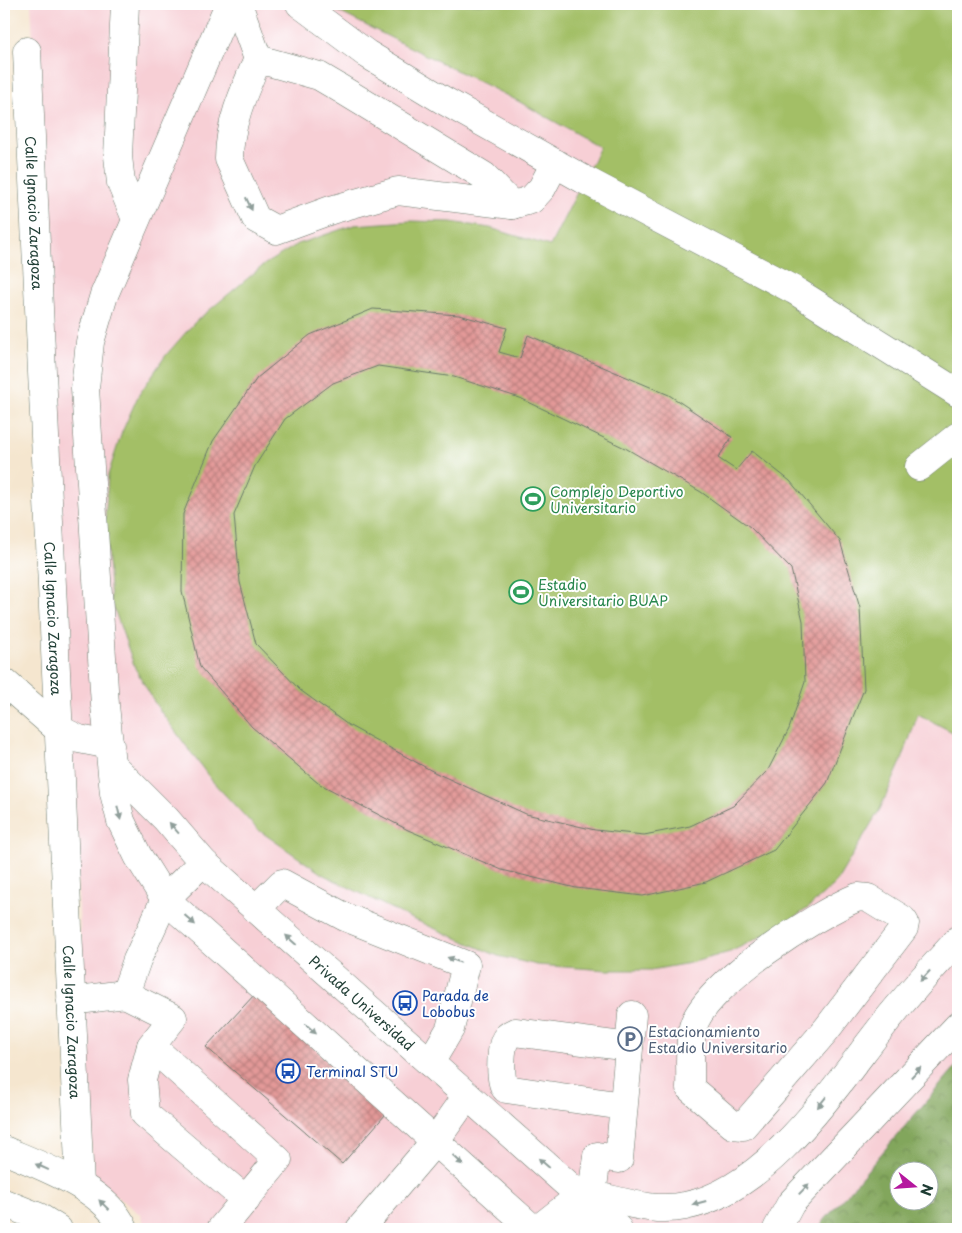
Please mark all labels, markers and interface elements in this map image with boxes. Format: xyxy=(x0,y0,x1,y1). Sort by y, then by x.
street label: Calle Ignacio Zaragoza xyxy=(20,135,49,290)
one-way arrow xyxy=(245,196,253,211)
place label: Complejo Deportivo Universitario xyxy=(550,481,684,518)
sports icon: Complejo Deportivo Universitario xyxy=(520,486,546,512)
street label: Calle Ignacio Zaragoza xyxy=(39,541,68,696)
place label: Estadio Universitario BUAP xyxy=(538,574,668,611)
sports icon: Estadio Universitario BUAP xyxy=(508,579,534,605)
one-way arrow xyxy=(115,805,123,820)
one-way arrow xyxy=(168,821,179,834)
one-way arrow xyxy=(183,915,196,926)
one-way arrow xyxy=(285,934,297,946)
street label: Calle Ignacio Zaragoza xyxy=(58,945,86,1099)
street label: Privada Universidad xyxy=(305,950,419,1055)
one-way arrow xyxy=(446,956,461,964)
one-way arrow xyxy=(919,970,931,982)
place label: Parada de Lobobus xyxy=(422,985,489,1022)
bus stop icon: Parada de Lobobus xyxy=(392,990,418,1016)
place label: Estacionamiento Estadio Universitario xyxy=(648,1021,788,1058)
one-way arrow xyxy=(304,1023,317,1034)
parking icon: Estacionamiento Estadio Universitario xyxy=(617,1026,643,1052)
bus stop icon: Terminal STU xyxy=(275,1058,301,1084)
place label: Terminal STU xyxy=(306,1061,399,1082)
one-way arrow xyxy=(910,1066,922,1078)
one-way arrow xyxy=(817,1095,828,1108)
one-way arrow xyxy=(452,1154,464,1166)
one-way arrow xyxy=(539,1157,551,1169)
north arrow xyxy=(890,1160,940,1210)
one-way arrow xyxy=(35,1162,49,1170)
text: N xyxy=(915,1182,939,1198)
one-way arrow xyxy=(798,1184,810,1196)
one-way arrow xyxy=(98,1199,110,1211)
one-way arrow xyxy=(691,1199,706,1207)

